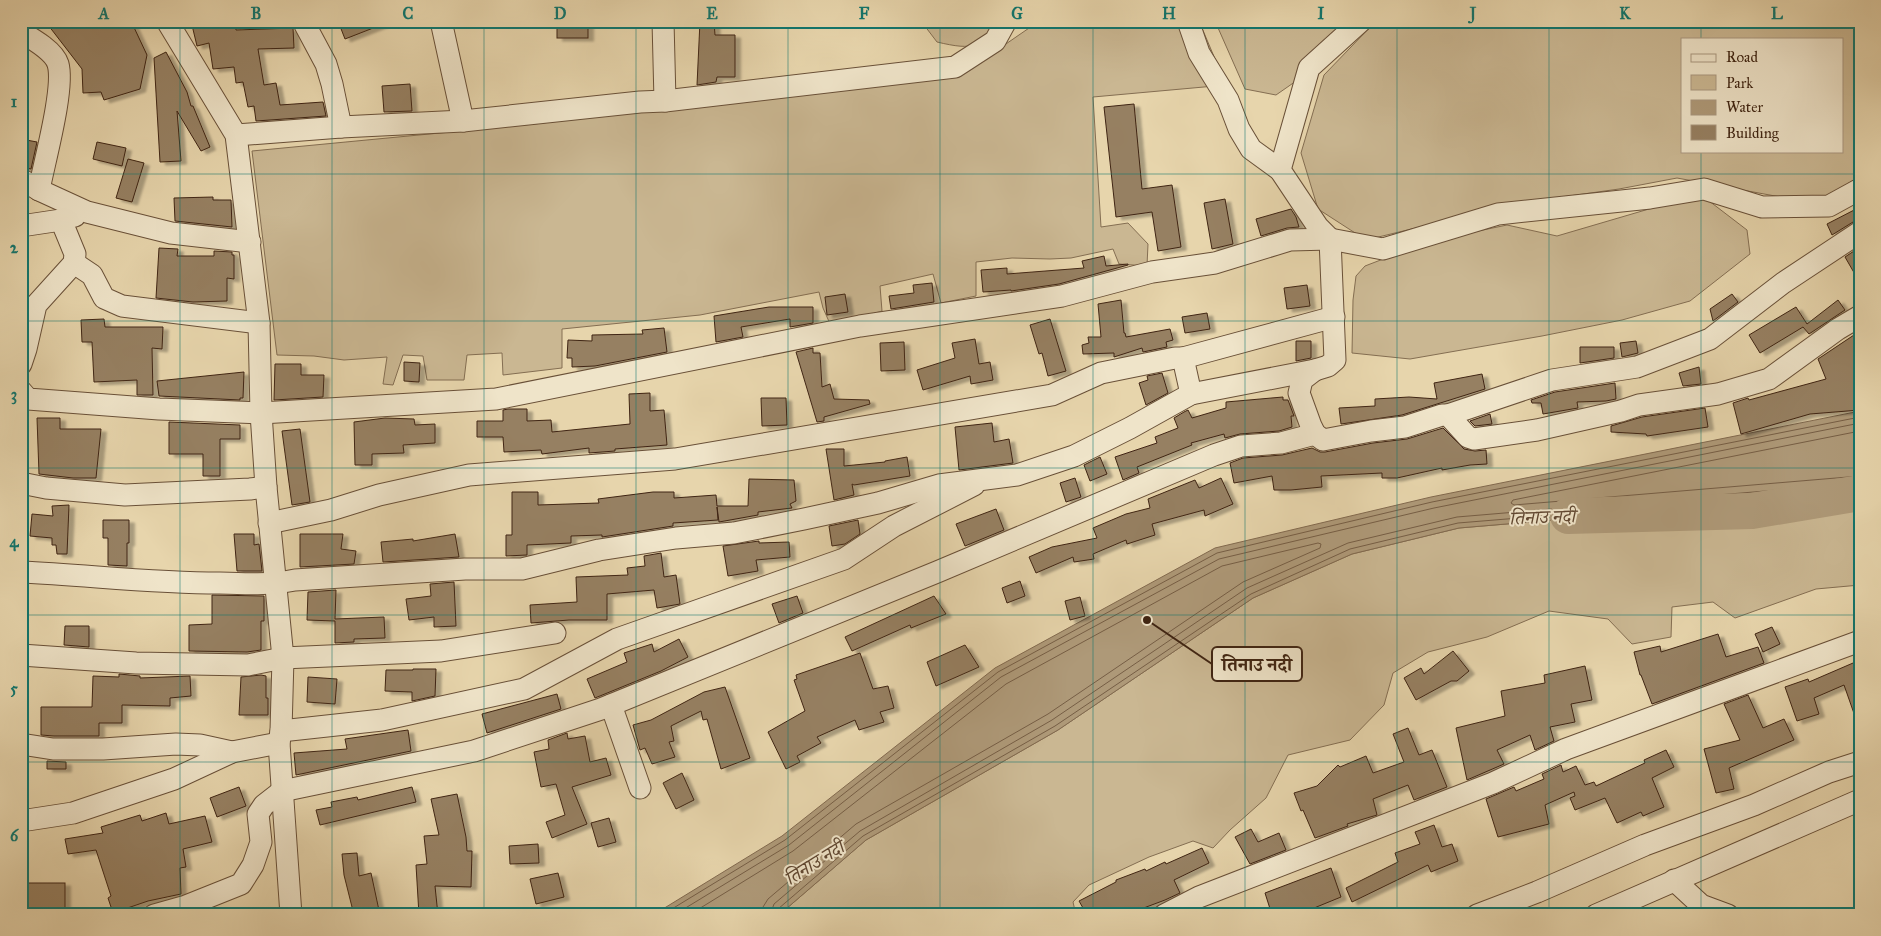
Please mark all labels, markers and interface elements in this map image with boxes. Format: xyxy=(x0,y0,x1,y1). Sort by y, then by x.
text: A xyxy=(98,4,110,23)
text: B xyxy=(251,4,261,23)
text: C xyxy=(403,4,414,23)
text: D xyxy=(554,4,567,23)
text: E xyxy=(706,4,718,23)
text: F xyxy=(859,4,870,23)
text: G xyxy=(1011,4,1023,23)
text: H xyxy=(1162,4,1176,23)
text: I xyxy=(1318,4,1325,23)
text: J xyxy=(1468,4,1477,24)
text: K xyxy=(1619,4,1631,23)
text: L xyxy=(1771,4,1783,23)
legend xyxy=(1681,38,1844,152)
text: Road xyxy=(1726,48,1758,66)
text: Park xyxy=(1726,74,1753,92)
text: 1 xyxy=(11,92,18,111)
text: Water xyxy=(1726,98,1763,116)
text: Building xyxy=(1726,124,1780,142)
text: 2 xyxy=(10,238,19,257)
text: 3 xyxy=(11,385,17,405)
water label: तिनाउ नदी xyxy=(1509,504,1580,530)
text: 4 xyxy=(10,532,20,552)
callout: तिनाउ नदी xyxy=(1212,647,1302,681)
text: तिनाउ नदी xyxy=(1220,653,1294,676)
text: 5 xyxy=(10,679,18,698)
text: 6 xyxy=(10,826,19,845)
water label: तिनाउ नदी xyxy=(780,833,852,890)

